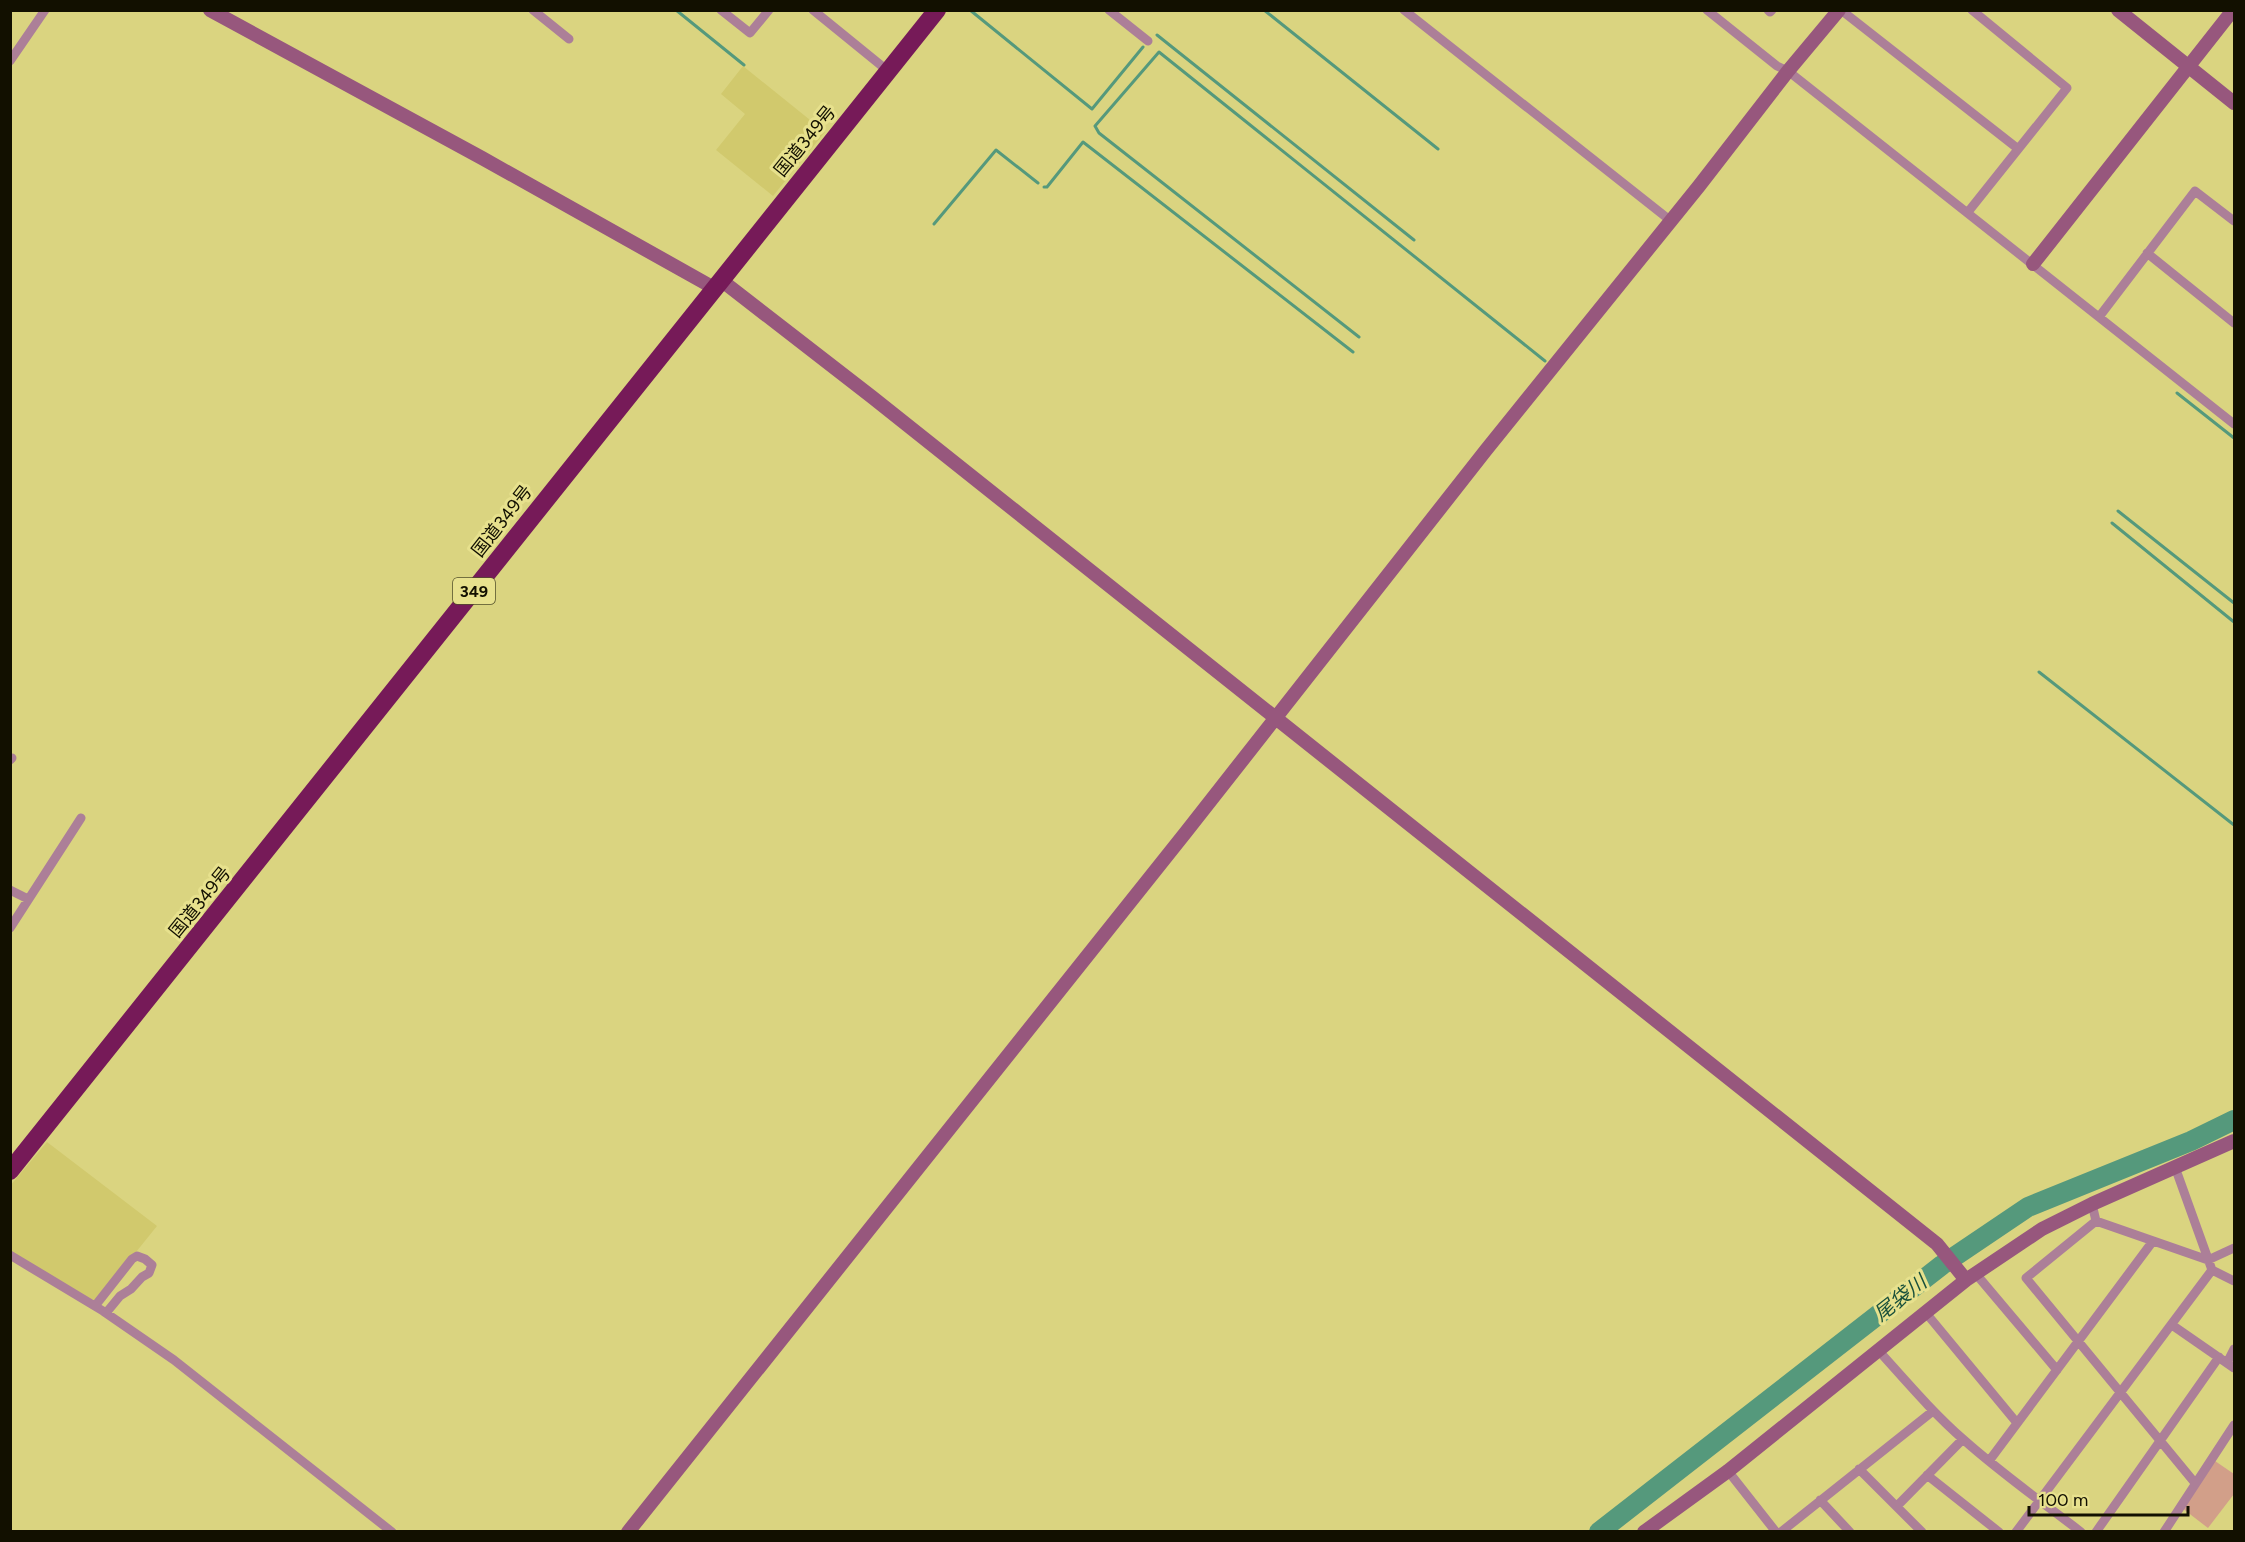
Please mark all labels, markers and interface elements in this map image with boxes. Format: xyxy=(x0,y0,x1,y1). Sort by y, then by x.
street label: 国道349号 xyxy=(770,101,840,181)
street label: 国道349号 xyxy=(467,481,537,561)
road number: 349 xyxy=(453,578,495,604)
street label: 国道349号 xyxy=(165,862,235,942)
water label: 尾袋川 xyxy=(1869,1269,1933,1326)
scale bar xyxy=(2029,1479,2188,1517)
text: 100 m xyxy=(2038,1489,2088,1511)

